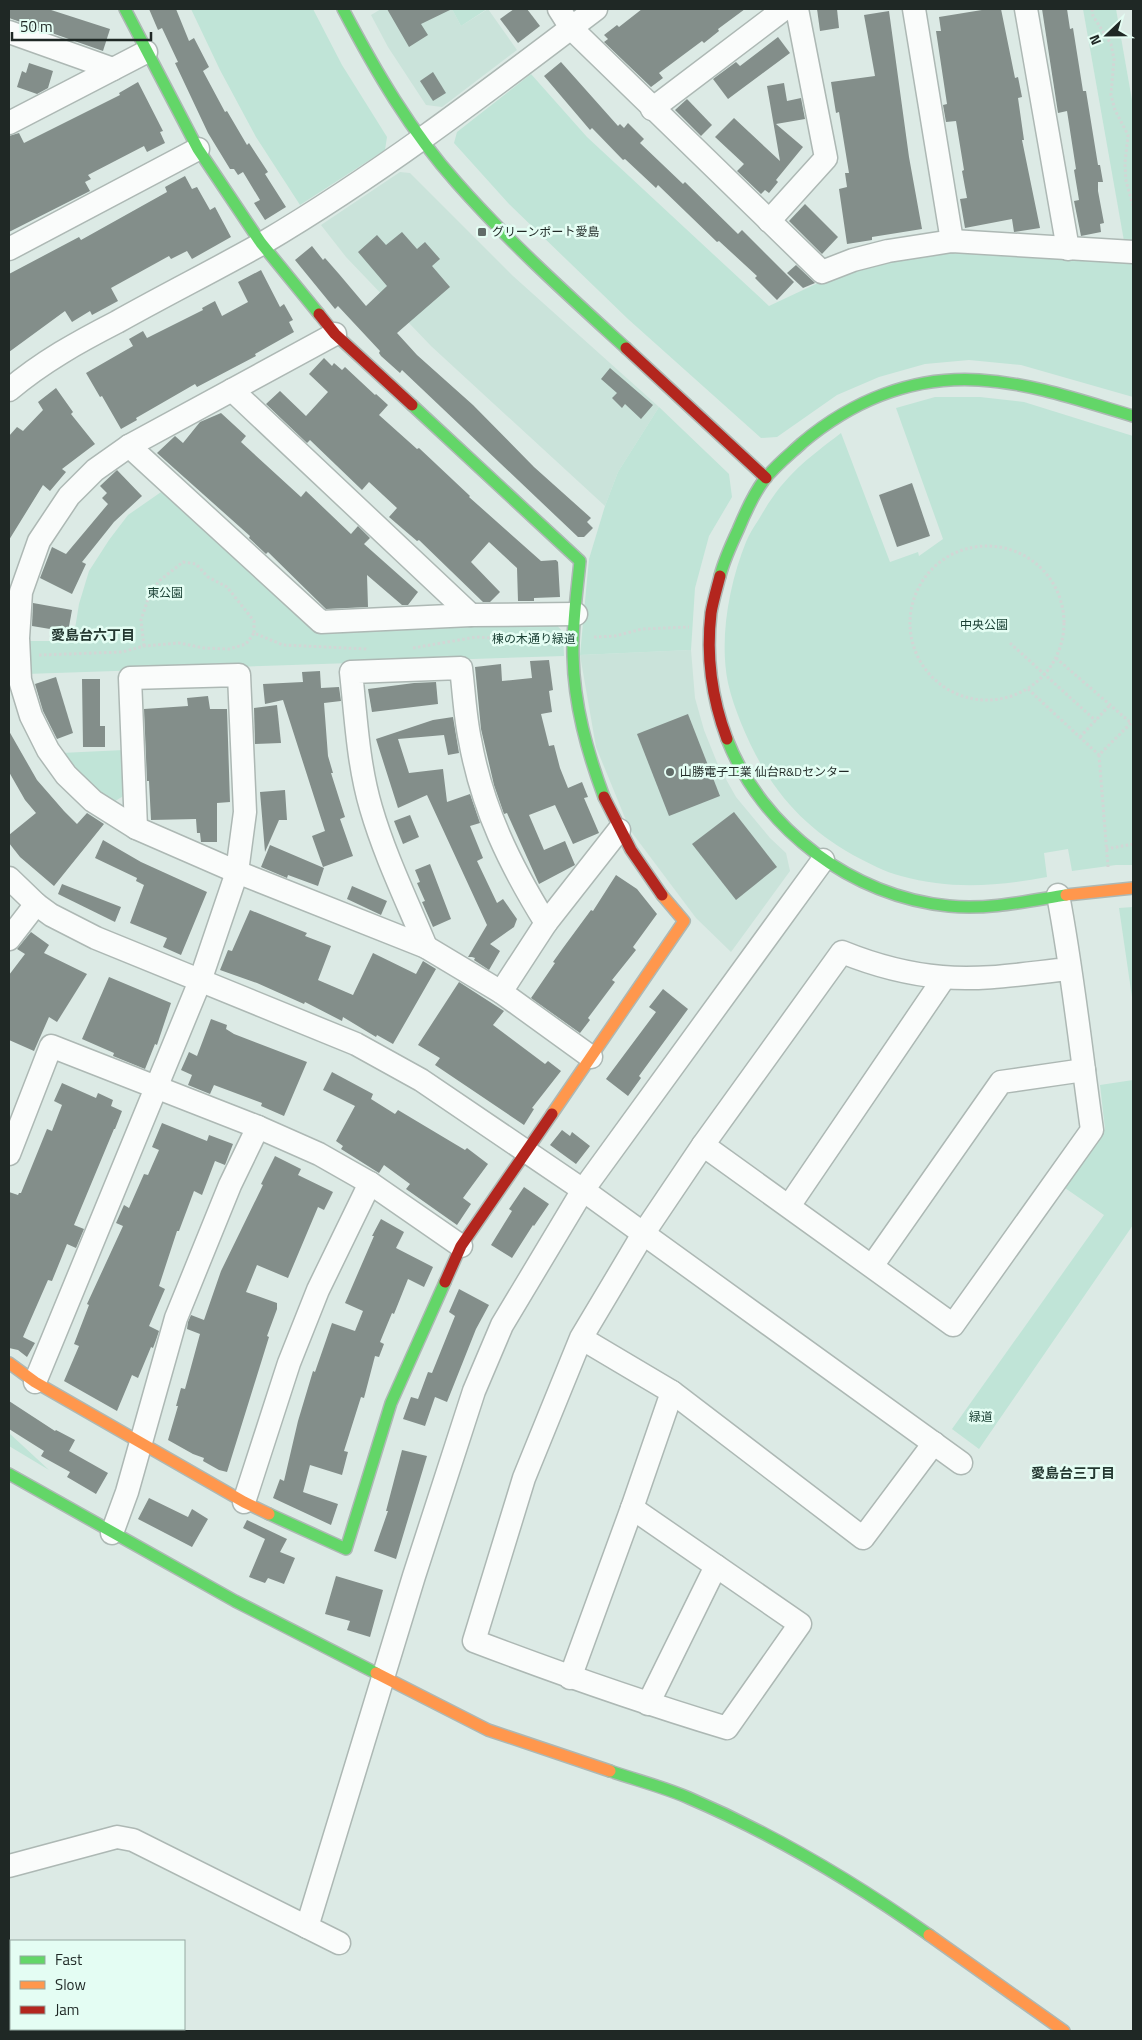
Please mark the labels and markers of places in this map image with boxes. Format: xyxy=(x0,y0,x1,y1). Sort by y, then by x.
place label: グリーンポート愛島 xyxy=(492,222,599,241)
marker: グリーンポート愛島 xyxy=(476,226,488,238)
place label: 山勝電子工業 仙台R&Dセンター xyxy=(680,762,850,781)
marker: 山勝電子工業 仙台R&Dセンター xyxy=(664,766,676,778)

